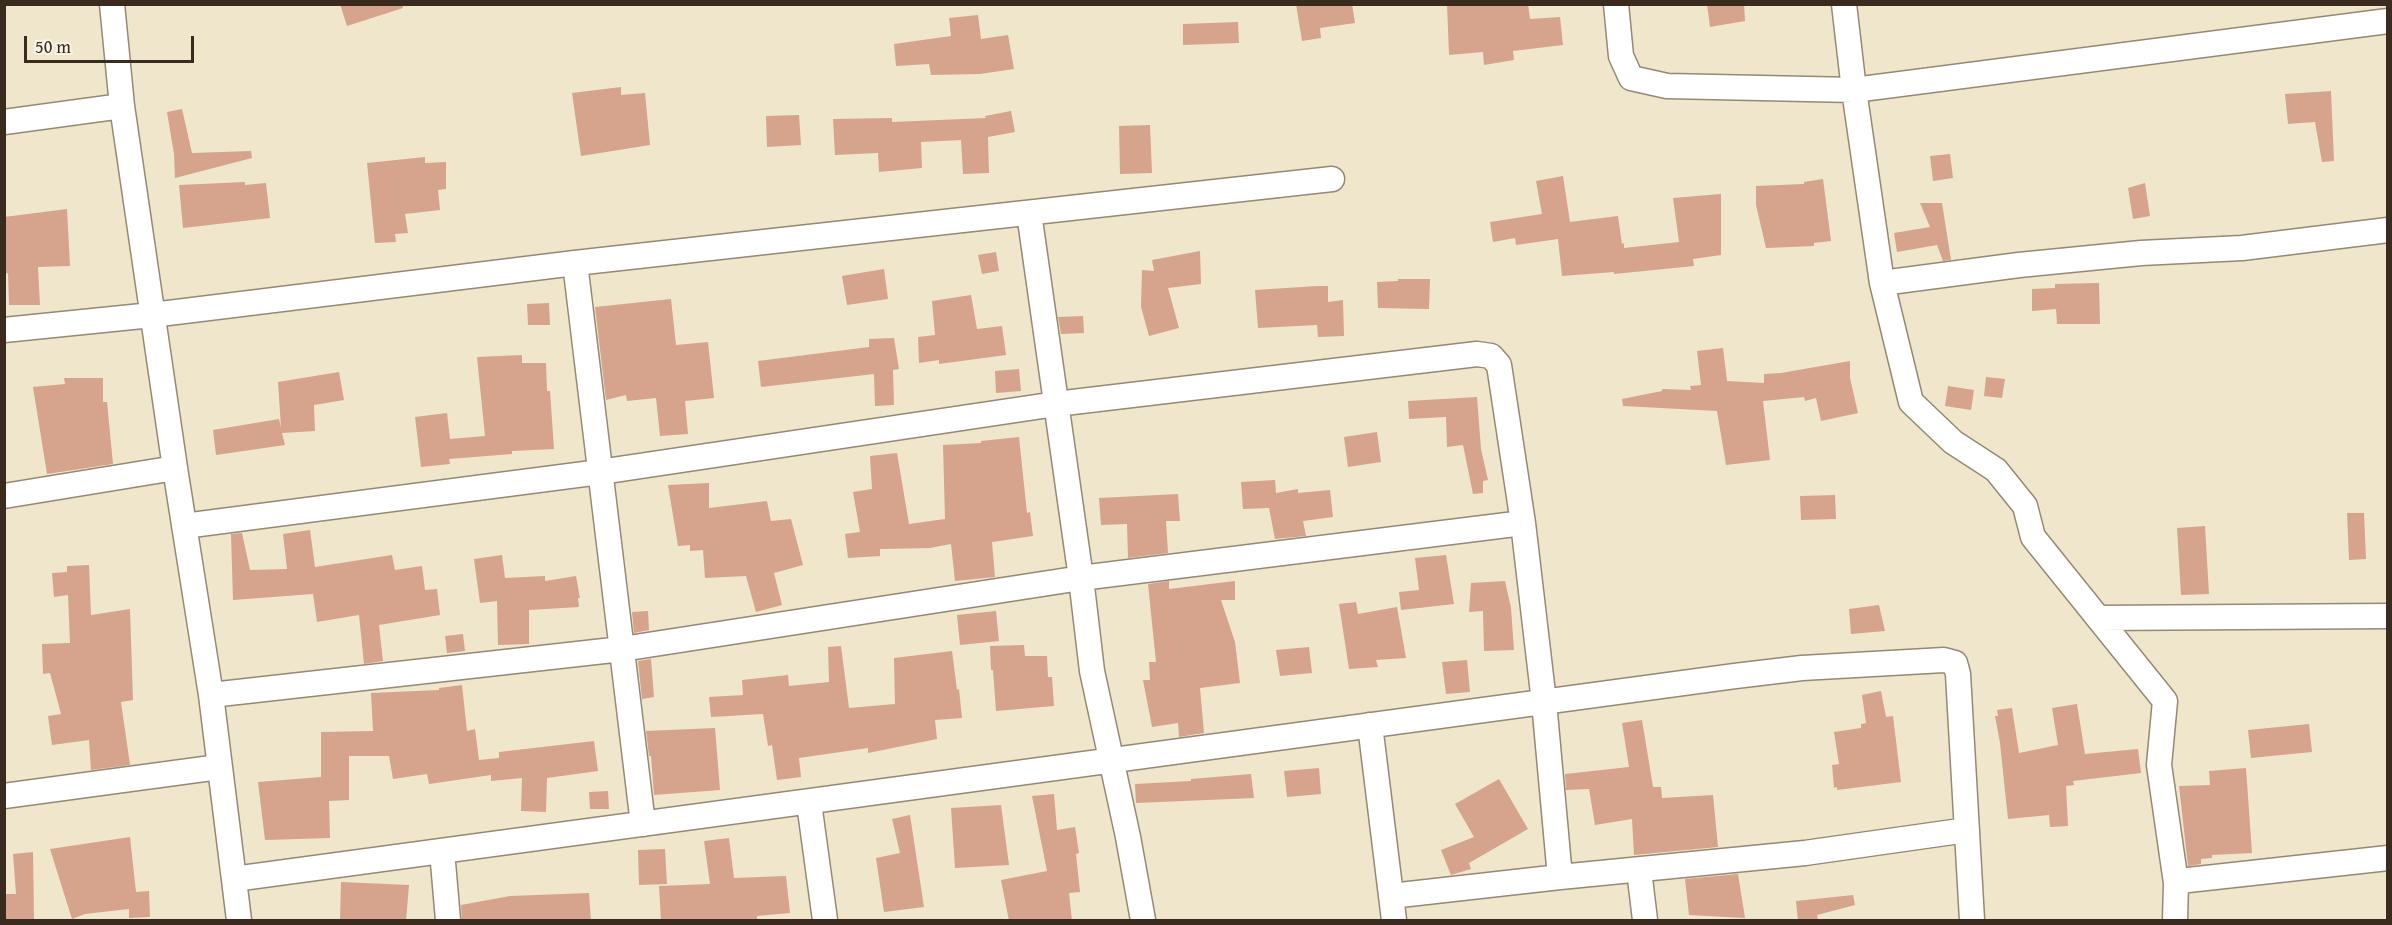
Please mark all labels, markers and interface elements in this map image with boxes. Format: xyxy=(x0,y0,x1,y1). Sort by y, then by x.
scale bar xyxy=(27,24,196,62)
text: 50 m xyxy=(35,33,71,60)

